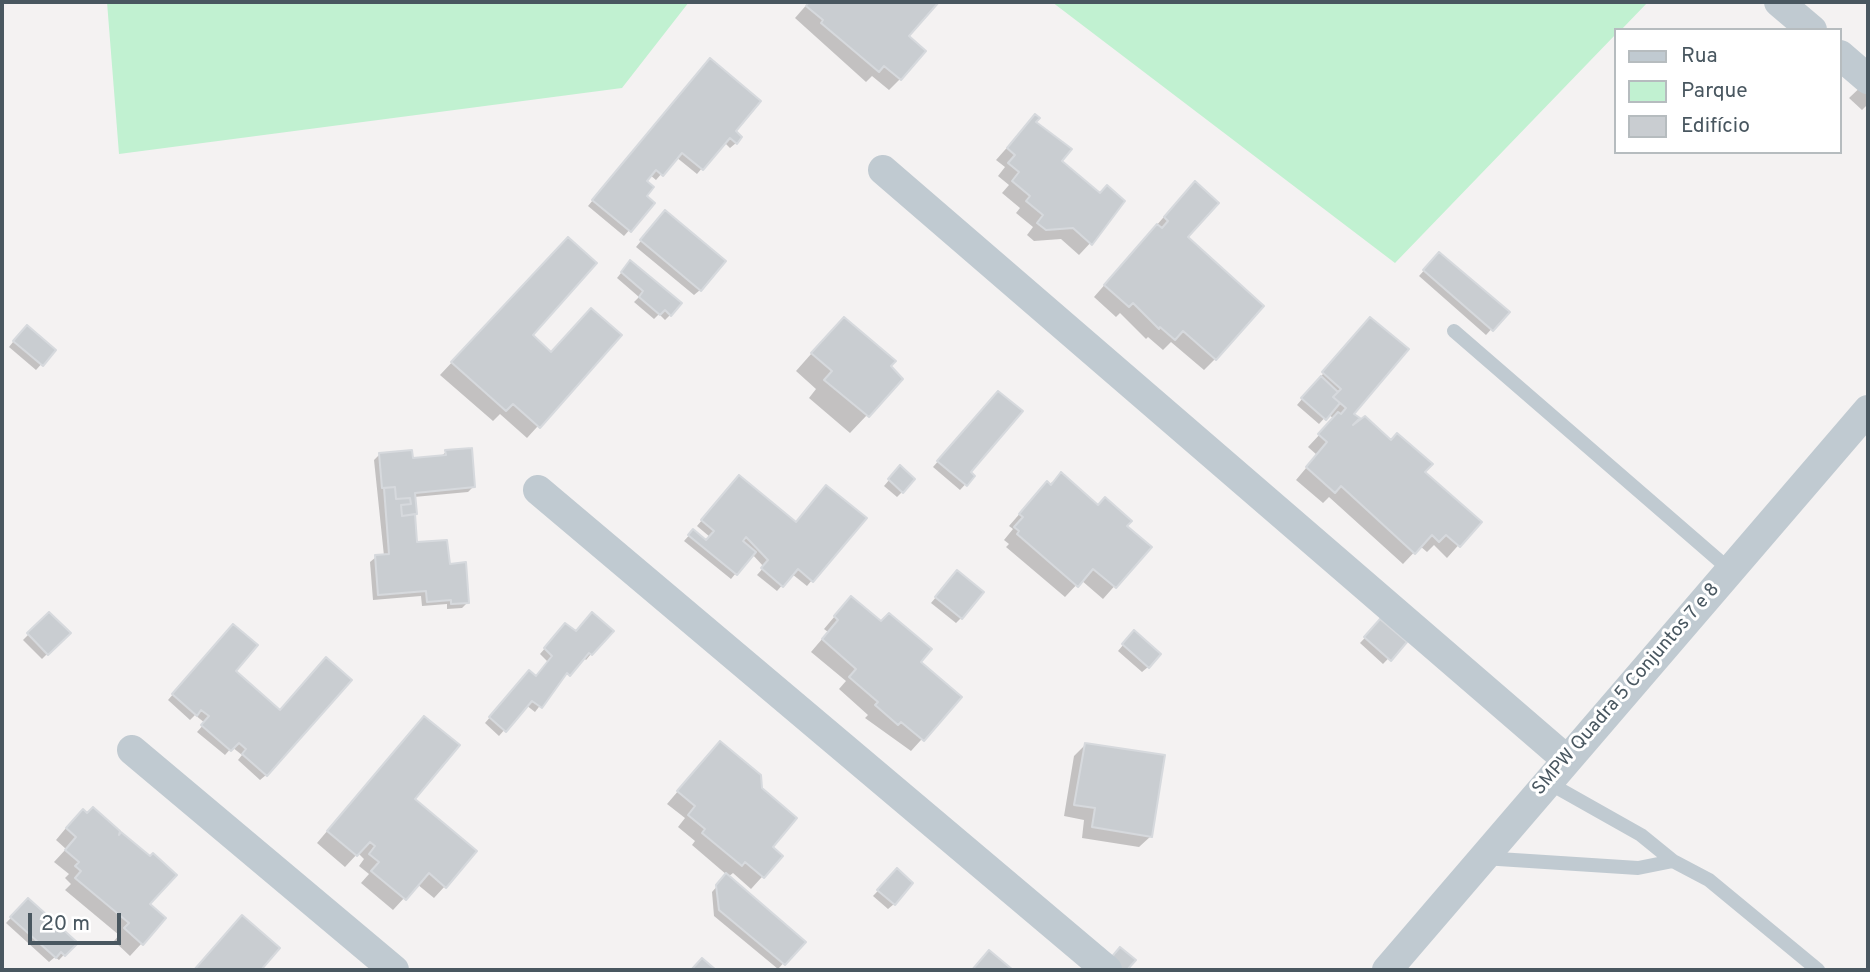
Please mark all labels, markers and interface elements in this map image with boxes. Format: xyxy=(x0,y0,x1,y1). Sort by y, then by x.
legend xyxy=(1615,28,1842,154)
text: Rua xyxy=(1681,43,1718,70)
text: Parque xyxy=(1681,78,1748,105)
text: Edifício xyxy=(1681,113,1750,140)
street label: SMPW Quadra 5 Conjuntos 7 e 8 xyxy=(1529,579,1725,801)
scale bar xyxy=(32,898,124,942)
text: 20 m xyxy=(41,911,90,938)

